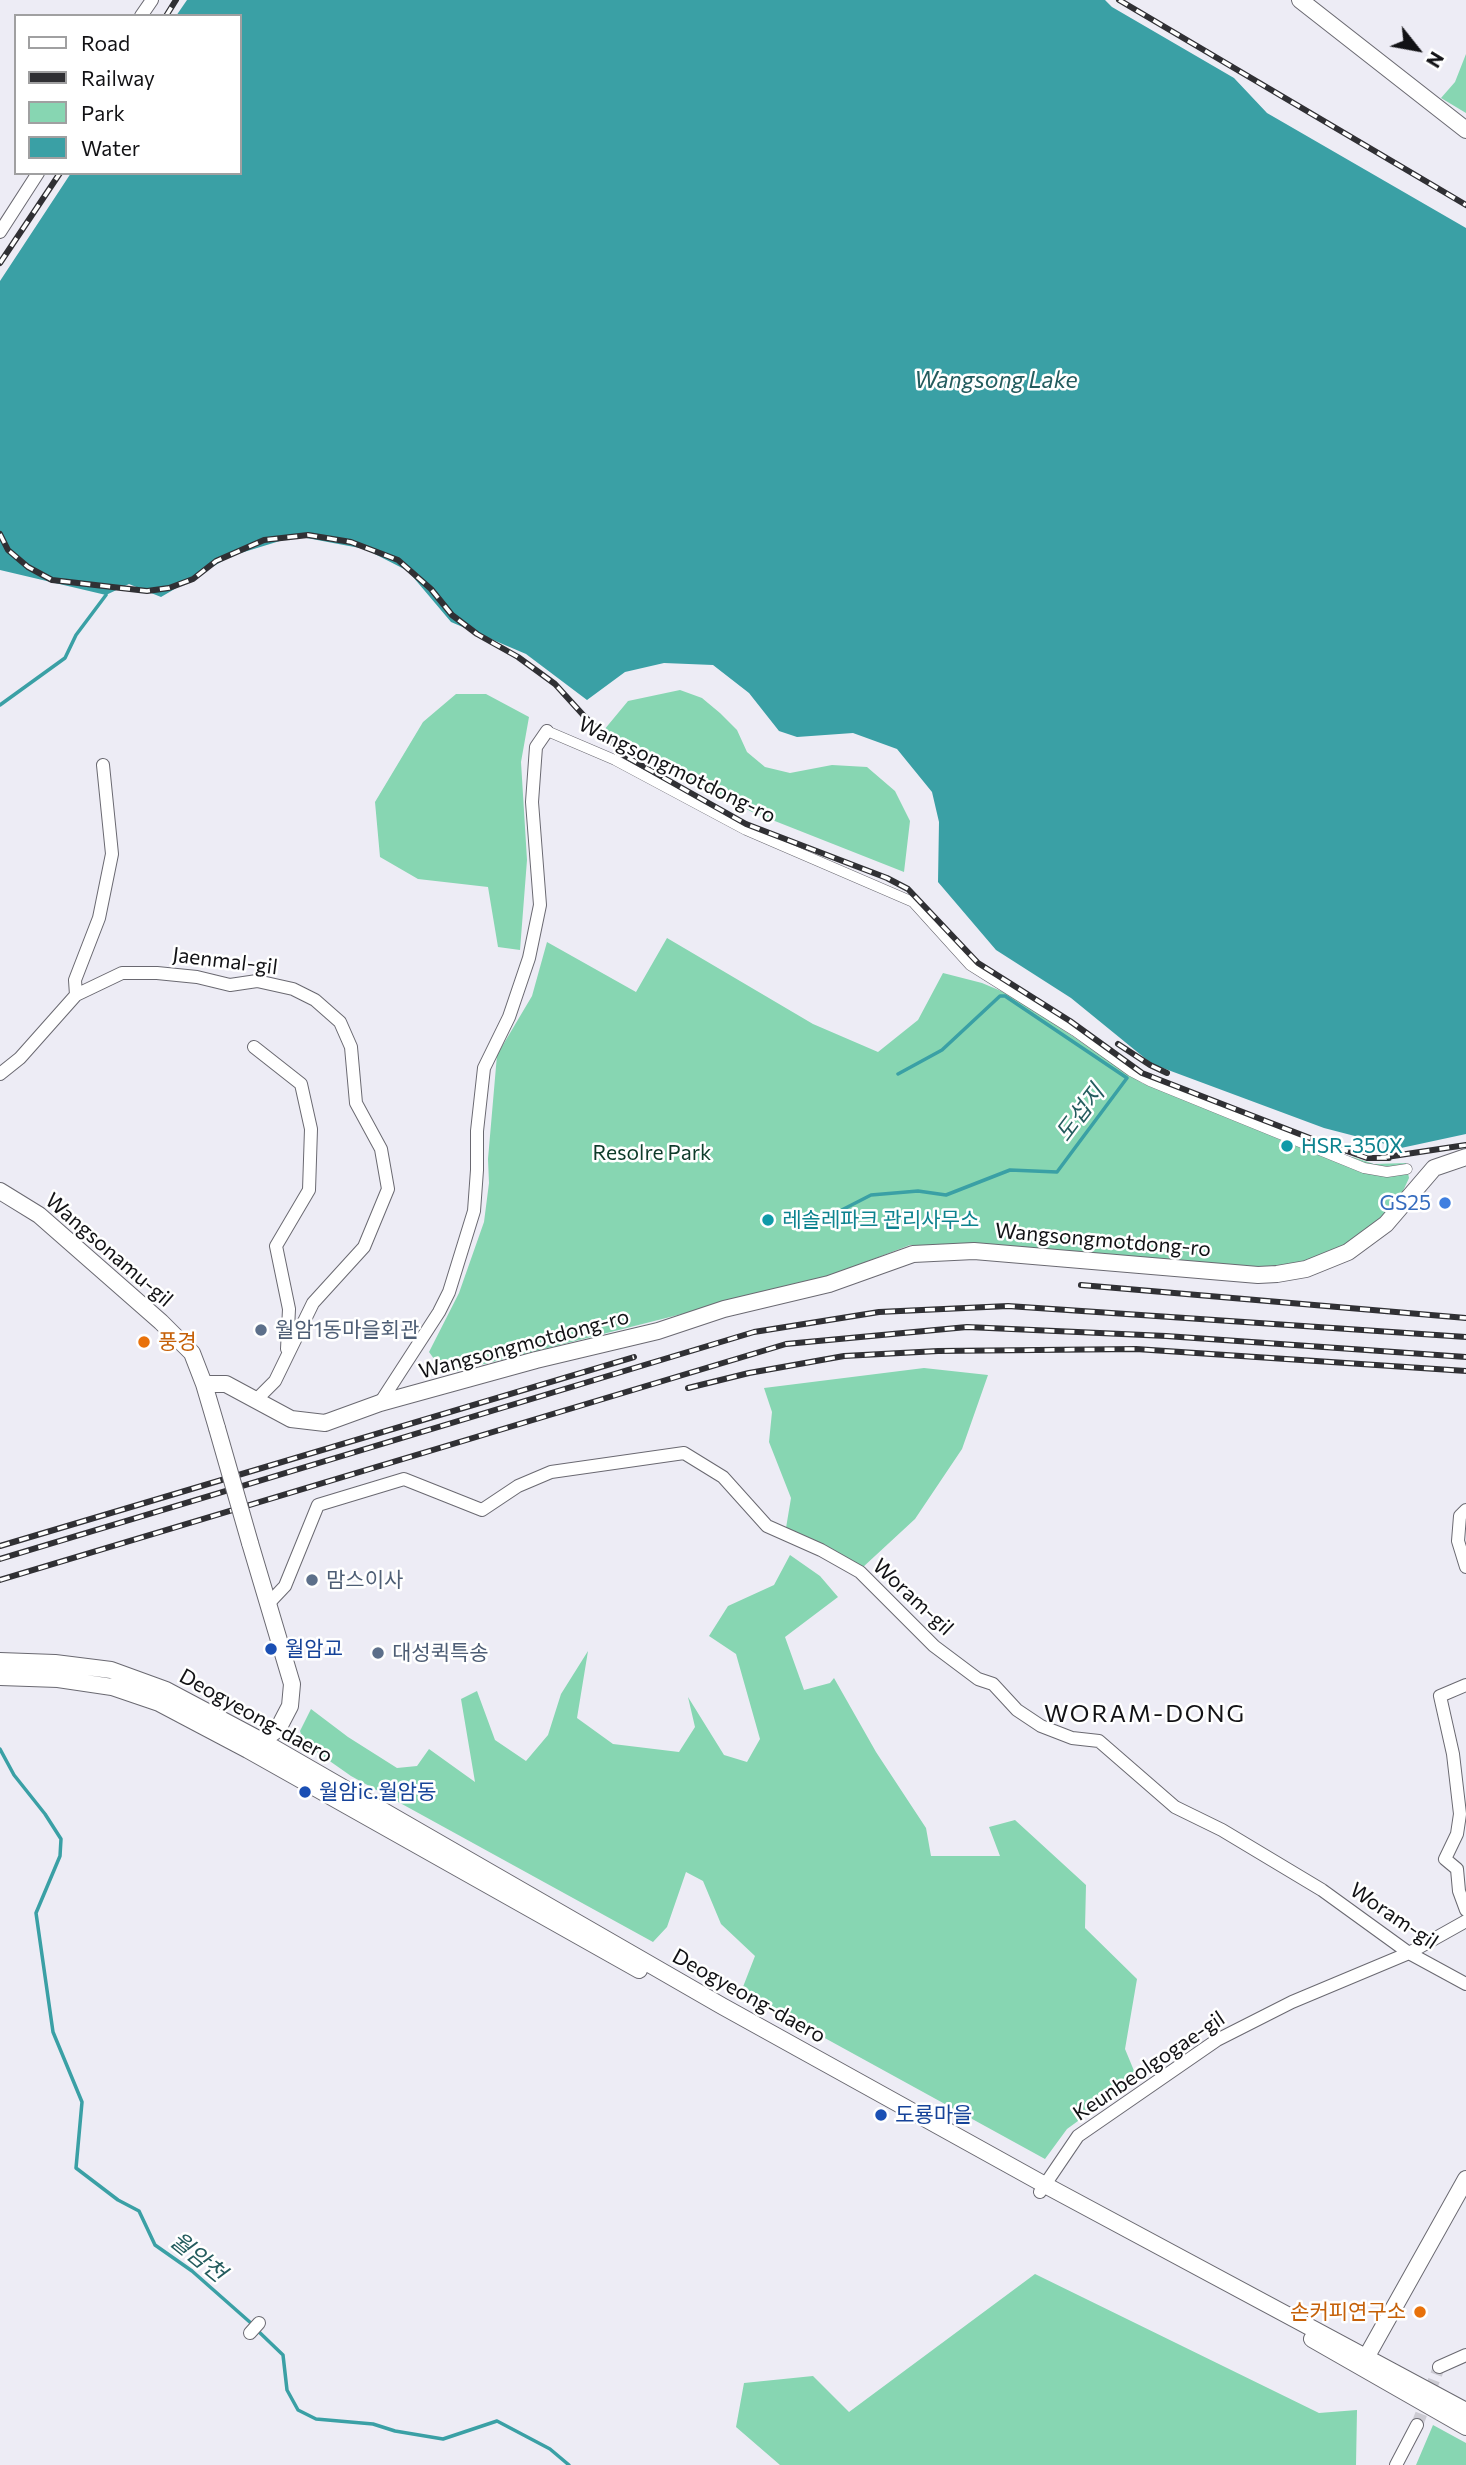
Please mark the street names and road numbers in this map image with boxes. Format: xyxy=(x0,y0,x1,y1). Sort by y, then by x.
street label: Wangsongmotdong-ro xyxy=(574,711,780,829)
street label: Jaenmal-gil xyxy=(171,942,279,980)
street label: Wangsonamu-gil xyxy=(40,1188,178,1312)
street label: Wangsongmotdong-ro xyxy=(994,1218,1212,1262)
street label: Wangsongmotdong-ro xyxy=(416,1304,632,1384)
street label: Woram-gil xyxy=(867,1553,959,1641)
street label: Deogyeong-daero xyxy=(175,1663,337,1769)
street label: Woram-gil xyxy=(1345,1877,1443,1955)
street label: Deogyeong-daero xyxy=(668,1943,830,2049)
street label: Keunbeolgogae-gil xyxy=(1068,2006,1230,2126)

